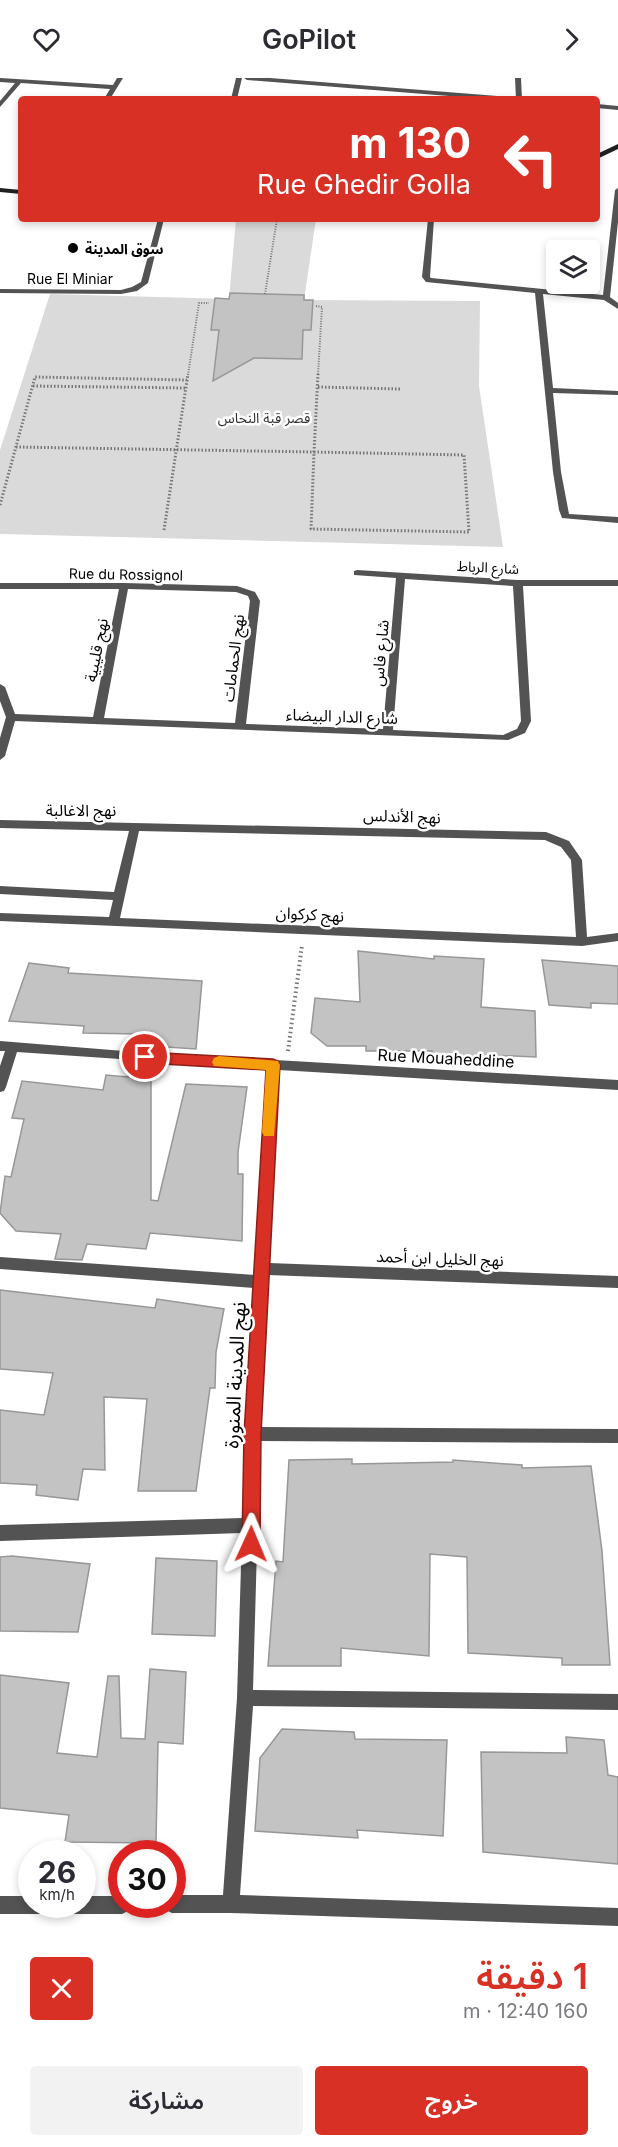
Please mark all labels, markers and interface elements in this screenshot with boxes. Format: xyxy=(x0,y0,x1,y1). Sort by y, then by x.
icon: heart xyxy=(30,23,63,56)
text: GoPilot xyxy=(262,23,356,56)
icon: forward xyxy=(555,23,588,56)
text: 130 m xyxy=(349,117,471,168)
icon: left xyxy=(492,120,570,198)
text: Rue Ghedir Golla xyxy=(257,168,471,201)
place label: سوق المدينة xyxy=(85,240,164,257)
map controls xyxy=(546,240,600,294)
button: layers xyxy=(546,240,600,294)
marker: سوق المدينة xyxy=(66,241,80,255)
street label: Rue El Miniar xyxy=(27,270,113,287)
park label: قصر قبة النحاس xyxy=(218,409,310,427)
street label: شارع الرباط xyxy=(456,557,520,580)
street label: Rue du Rossignol xyxy=(69,565,183,583)
street label: نهج الحمامات xyxy=(218,613,251,703)
street label: نهج قليبية xyxy=(80,616,115,684)
street label: شارع فاس xyxy=(367,619,396,687)
street label: شارع الدار البيضاء xyxy=(285,704,398,731)
street label: نهج الاغالبة xyxy=(46,800,116,823)
street label: نهج الأندلس xyxy=(363,805,441,830)
street label: نهج كركوان xyxy=(275,902,345,929)
pin xyxy=(119,1031,170,1082)
icon: arrive xyxy=(128,1040,161,1073)
street label: Rue Mouaheddine xyxy=(377,1044,515,1072)
street label: نهج الخليل ابن أحمد xyxy=(376,1246,504,1273)
street label: نهج المدينة المنورة xyxy=(219,1301,254,1449)
position arrow xyxy=(219,1512,283,1576)
speed limit sign: 30 xyxy=(108,1840,186,1918)
text: 26 xyxy=(38,1854,76,1890)
text: km/h xyxy=(39,1885,75,1904)
text: 1 دقيقة xyxy=(476,1954,588,1998)
button: close xyxy=(30,1957,93,2020)
text: 160 m · 12:40 xyxy=(463,1999,588,2023)
button: مشاركة xyxy=(30,2066,303,2135)
button: خروج xyxy=(315,2066,588,2135)

